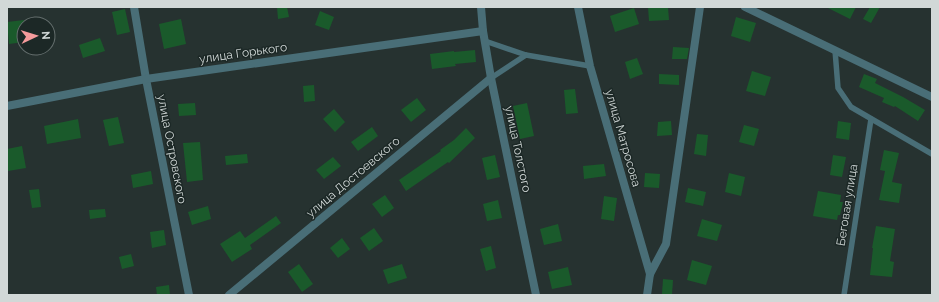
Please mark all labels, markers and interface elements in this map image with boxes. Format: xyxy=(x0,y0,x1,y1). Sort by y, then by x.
north arrow xyxy=(16,16,56,56)
text: N xyxy=(39,31,52,40)
street label: улица Горького xyxy=(198,40,288,66)
street label: улица Матросова xyxy=(602,88,644,188)
street label: улица Островского xyxy=(155,93,189,205)
street label: улица Толстого xyxy=(502,104,534,194)
street label: улица Достоевского xyxy=(303,134,403,220)
street label: Беговая улица xyxy=(834,163,860,247)

